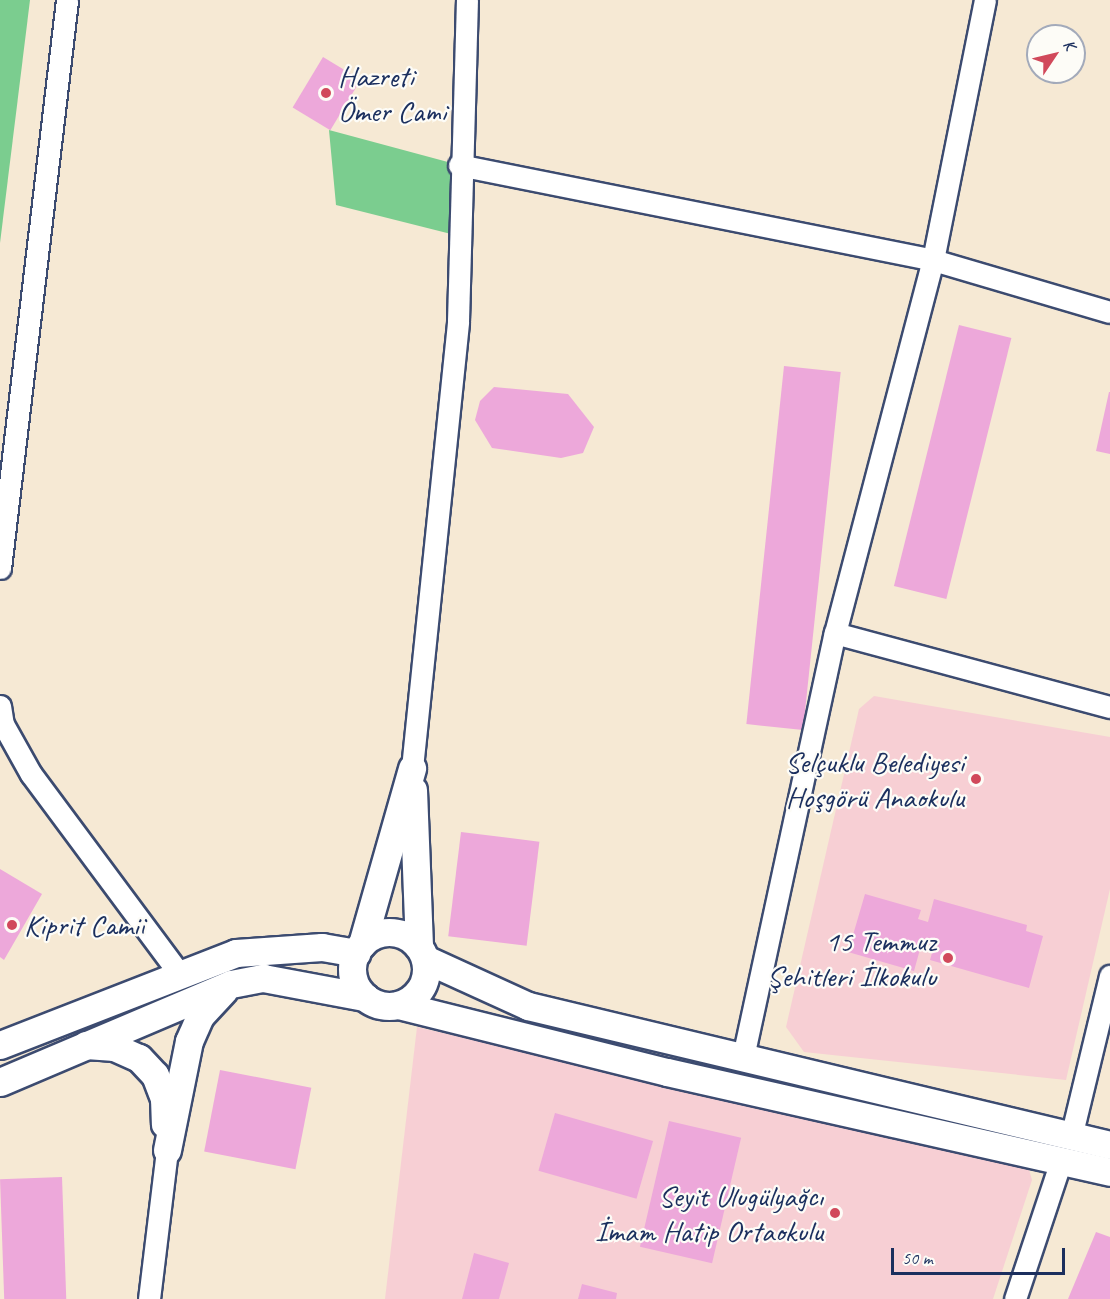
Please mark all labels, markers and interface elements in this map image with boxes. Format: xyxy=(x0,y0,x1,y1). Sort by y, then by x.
north arrow xyxy=(1026,24,1086,84)
text: K xyxy=(1059,36,1080,54)
place label: Hazreti Ömer Cami xyxy=(338,58,447,128)
marker: Hazreti Ömer Cami xyxy=(319,86,333,100)
place label: Selçuklu Belediyesi Hoşgörü Anaokulu xyxy=(785,744,964,814)
marker: Selçuklu Belediyesi Hoşgörü Anaokulu xyxy=(969,772,983,786)
place label: Kiprit Camii xyxy=(24,907,145,943)
marker: Kiprit Camii xyxy=(5,918,19,932)
place label: 15 Temmuz Şehitleri İlkokulu xyxy=(767,923,936,994)
marker: 15 Temmuz Şehitleri İlkokulu xyxy=(941,951,955,965)
place label: Seyit Ulugülyağcı İmam Hatip Ortaokulu xyxy=(594,1178,823,1248)
marker: Seyit Ulugülyağcı İmam Hatip Ortaokulu xyxy=(828,1206,842,1220)
scale bar xyxy=(894,1236,1068,1274)
text: 50 m xyxy=(902,1247,933,1269)

